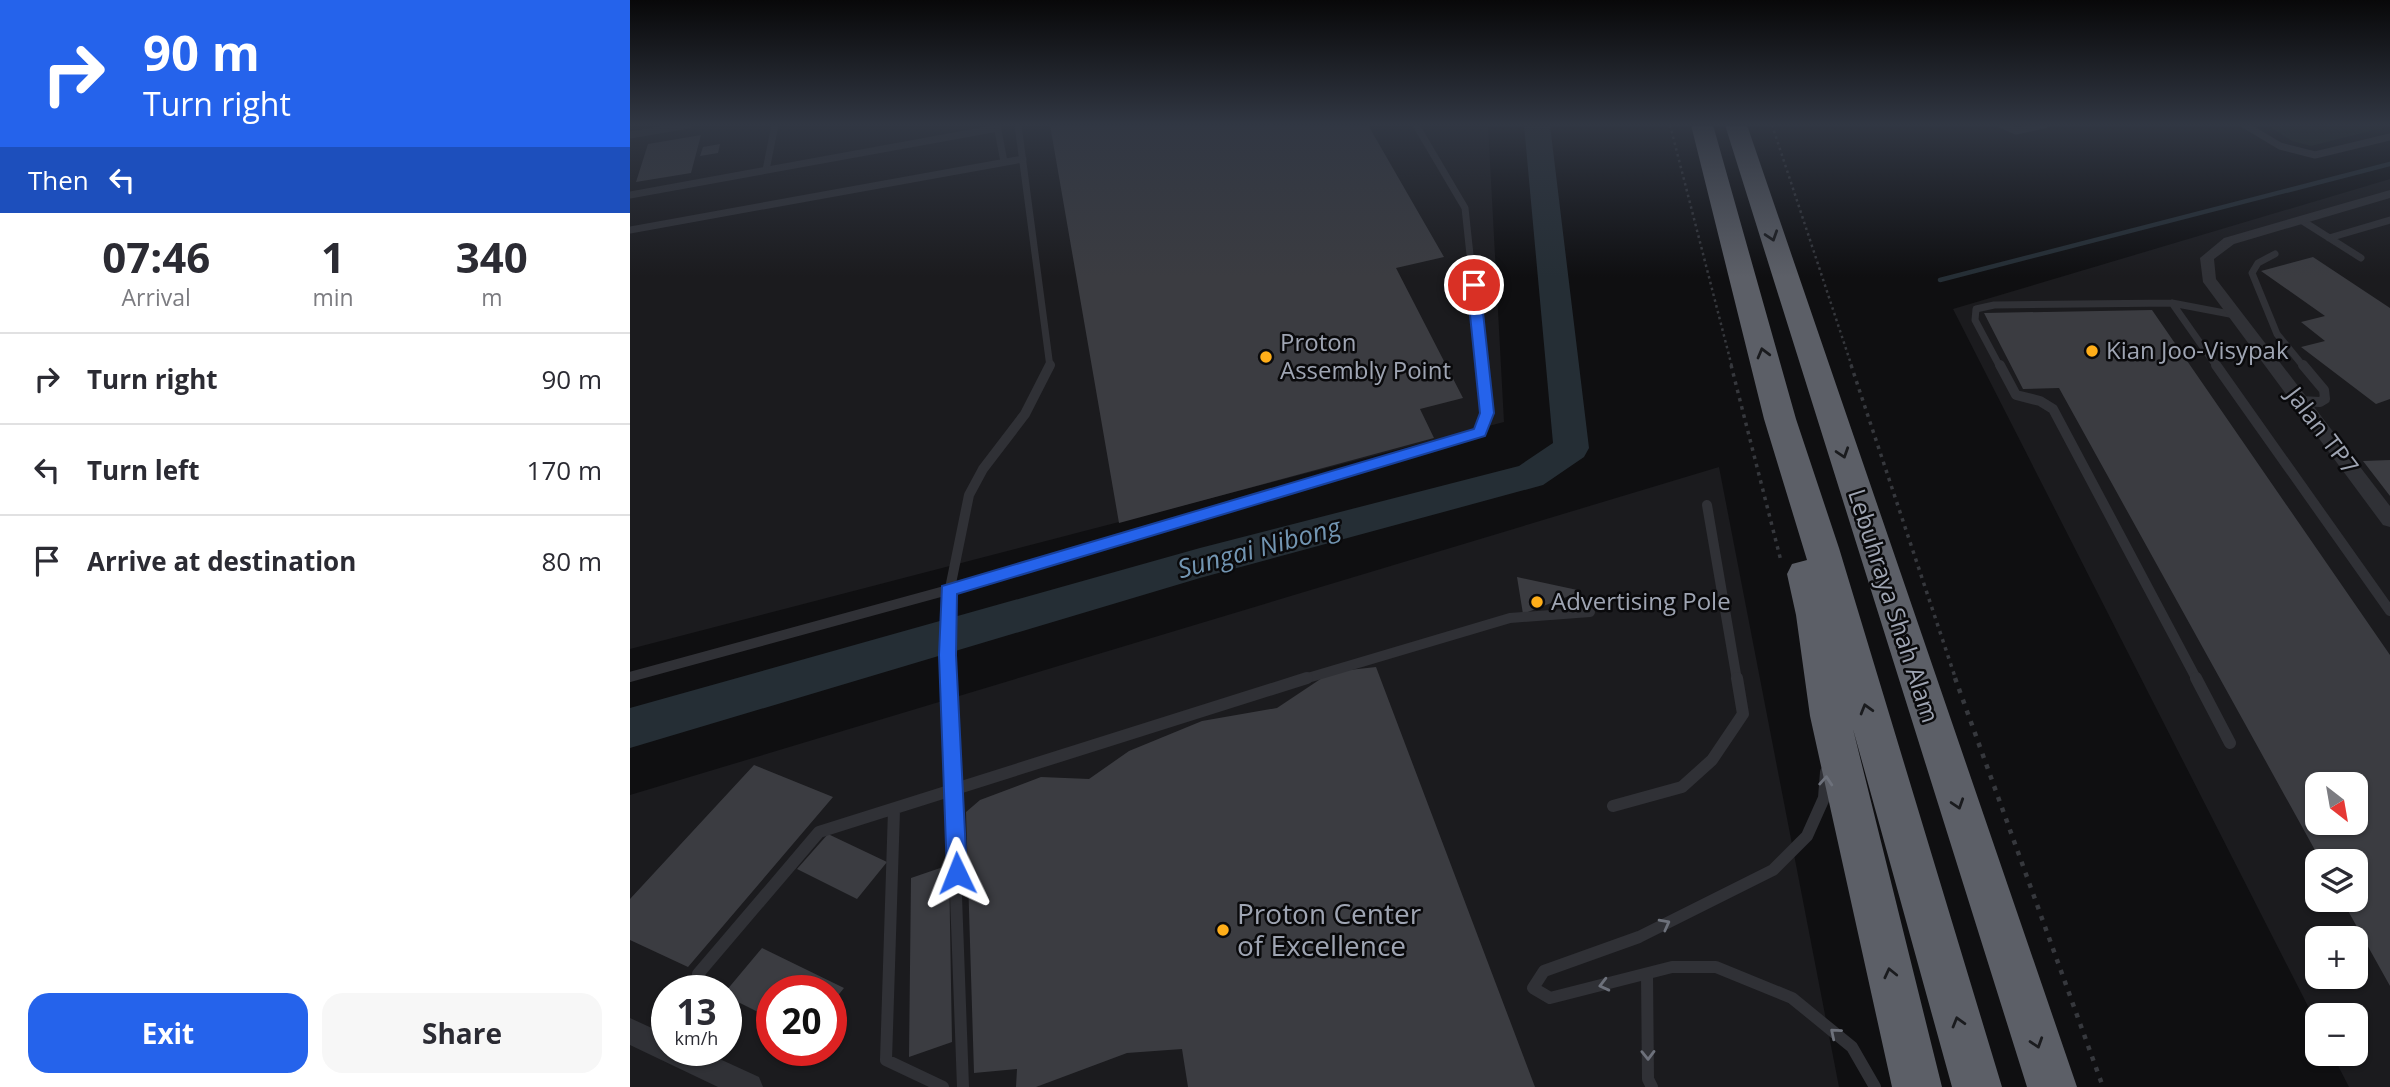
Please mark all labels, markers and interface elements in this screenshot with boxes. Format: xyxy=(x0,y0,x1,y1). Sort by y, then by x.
text: 90 m xyxy=(143,19,260,85)
icon: right xyxy=(28,28,119,119)
text: Turn right xyxy=(143,82,291,125)
icon: left xyxy=(103,161,141,199)
text: Then xyxy=(28,162,89,198)
text: 07:46 xyxy=(102,228,210,285)
text: 1 xyxy=(321,228,345,285)
text: 340 xyxy=(456,228,528,285)
one-way arrow xyxy=(1764,230,1778,242)
pin xyxy=(1444,255,1504,315)
icon: arrive xyxy=(1455,266,1493,304)
text: Arrival xyxy=(122,281,191,313)
text: min xyxy=(312,281,354,313)
text: m xyxy=(481,281,502,313)
place label: Proton Assembly Point xyxy=(1280,325,1451,386)
place label: Kian Joo-Visypak xyxy=(2106,333,2289,366)
marker: Kian Joo-Visypak xyxy=(2084,343,2100,359)
one-way arrow xyxy=(1756,348,1771,360)
marker: Proton Assembly Point xyxy=(1258,349,1274,365)
icon: right xyxy=(28,360,66,398)
text: Turn right xyxy=(87,361,218,397)
text: 90 m xyxy=(541,361,602,397)
street label: Jalan TP7 xyxy=(2278,378,2367,481)
one-way arrow xyxy=(1835,446,1849,458)
icon: left xyxy=(28,451,66,489)
text: Turn left xyxy=(87,452,199,488)
text: 170 m xyxy=(527,452,602,488)
street label: Lebuhraya Shah Alam xyxy=(1841,484,1948,727)
water label: Sungai Nibong xyxy=(1173,508,1346,586)
icon: arrive xyxy=(28,542,66,580)
text: Arrive at destination xyxy=(87,543,356,579)
text: 80 m xyxy=(541,543,602,579)
place label: Advertising Pole xyxy=(1551,584,1731,617)
marker: Advertising Pole xyxy=(1529,594,1545,610)
one-way arrow xyxy=(1860,703,1875,715)
north arrow xyxy=(2305,772,2368,835)
map controls xyxy=(2305,772,2368,1066)
one-way arrow xyxy=(1818,775,1833,786)
one-way arrow xyxy=(1950,797,1965,809)
position arrow xyxy=(920,836,994,910)
button: layers xyxy=(2305,849,2368,912)
place label: Proton Center of Excellence xyxy=(1237,894,1422,964)
one-way arrow xyxy=(1658,918,1671,932)
marker: Proton Center of Excellence xyxy=(1215,922,1231,938)
button: + xyxy=(2305,926,2368,989)
one-way arrow xyxy=(1884,967,1898,979)
speed limit sign: 20 xyxy=(756,975,847,1066)
one-way arrow xyxy=(1598,977,1610,991)
text: 13 xyxy=(676,988,717,1035)
button: Exit xyxy=(28,993,308,1073)
button: Share xyxy=(322,993,602,1073)
button: − xyxy=(2305,1003,2368,1066)
one-way arrow xyxy=(1952,1016,1967,1028)
text: km/h xyxy=(675,1026,718,1050)
one-way arrow xyxy=(1830,1029,1843,1041)
one-way arrow xyxy=(2029,1037,2044,1049)
one-way arrow xyxy=(1640,1051,1656,1061)

